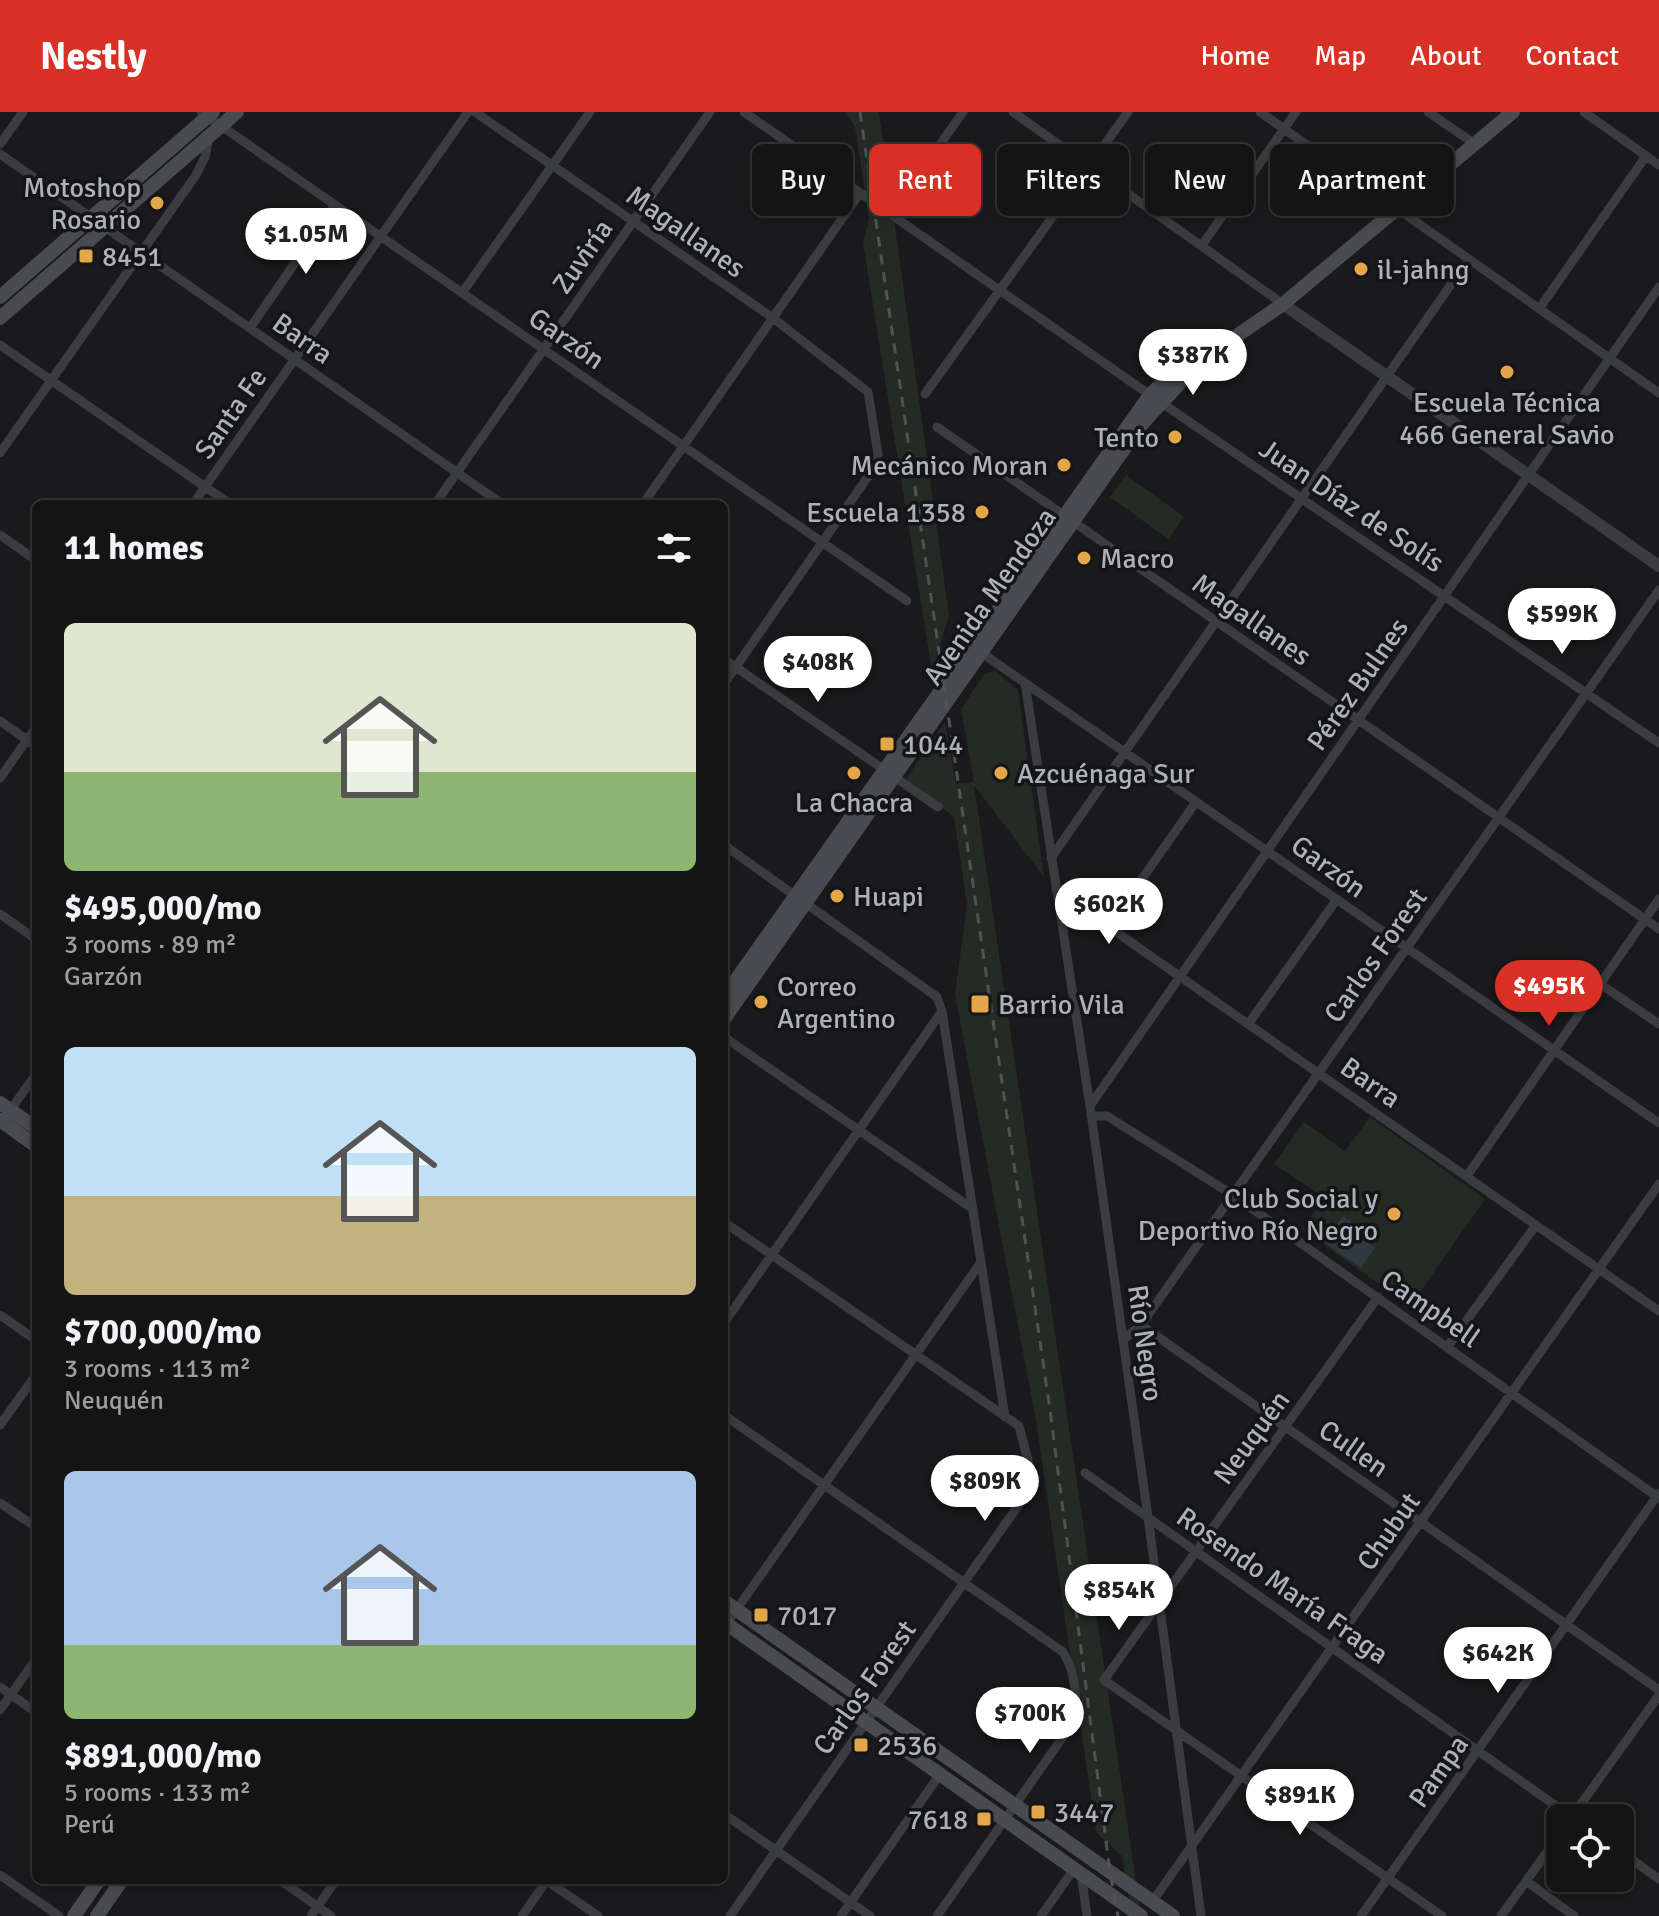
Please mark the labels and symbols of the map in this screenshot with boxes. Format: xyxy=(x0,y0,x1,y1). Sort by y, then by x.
place label: Motoshop Rosario xyxy=(23,171,141,237)
street label: Magallanes xyxy=(619,178,752,285)
marker: Motoshop Rosario xyxy=(148,194,166,212)
pin: $1.05M xyxy=(241,208,371,276)
street label: Zuviría xyxy=(545,213,621,300)
place label: 8451 xyxy=(102,240,162,274)
marker: 8451 xyxy=(77,247,95,265)
place label: il-jahng xyxy=(1377,253,1470,287)
marker: il-jahng xyxy=(1352,260,1370,278)
street label: Garzón xyxy=(522,301,611,377)
street label: Barra xyxy=(266,306,339,372)
pin: $387K xyxy=(1137,329,1249,397)
street label: Santa Fe xyxy=(187,362,274,466)
marker: Escuela Técnica 466 General Savio xyxy=(1498,363,1516,381)
place label: Escuela Técnica 466 General Savio xyxy=(1399,386,1615,452)
place label: Tento xyxy=(1094,421,1159,455)
marker: Tento xyxy=(1166,428,1184,446)
street label: Juan Díaz de Solís xyxy=(1253,432,1450,580)
place label: Mecánico Moran xyxy=(851,449,1048,483)
marker: Mecánico Moran xyxy=(1055,456,1073,474)
place label: Escuela 1358 xyxy=(806,496,966,530)
street label: Avenida Mendoza xyxy=(916,501,1064,692)
marker: Escuela 1358 xyxy=(973,503,991,521)
place label: Macro xyxy=(1100,542,1174,576)
marker: Macro xyxy=(1075,549,1093,567)
street label: Magallanes xyxy=(1185,566,1318,673)
pin: $599K xyxy=(1506,588,1618,656)
street label: Pérez Bulnes xyxy=(1300,612,1416,757)
pin: $408K xyxy=(762,636,874,704)
place label: 1044 xyxy=(903,728,963,762)
marker: 1044 xyxy=(878,735,896,753)
place label: Azcuénaga Sur xyxy=(1017,757,1195,791)
marker: La Chacra xyxy=(845,764,863,782)
marker: Azcuénaga Sur xyxy=(992,764,1010,782)
place label: La Chacra xyxy=(795,786,913,820)
street label: Garzón xyxy=(1284,828,1373,905)
pin: $602K xyxy=(1053,878,1165,946)
place label: Huapi xyxy=(853,880,924,914)
street label: Carlos Forest xyxy=(1317,882,1435,1029)
marker: Huapi xyxy=(828,887,846,905)
pin: $495K xyxy=(1493,960,1605,1028)
place label: Correo Argentino xyxy=(777,970,896,1036)
place label: Barrio Vila xyxy=(998,988,1125,1022)
marker: Correo Argentino xyxy=(752,993,770,1011)
marker: Barrio Vila xyxy=(969,993,991,1015)
street label: Barra xyxy=(1334,1050,1407,1116)
place label: Club Social y Deportivo Río Negro xyxy=(1138,1182,1378,1248)
marker: Club Social y Deportivo Río Negro xyxy=(1385,1205,1403,1223)
street label: Campbell xyxy=(1374,1262,1486,1355)
street label: Río Negro xyxy=(1120,1283,1170,1404)
street label: Neuquén xyxy=(1206,1384,1297,1491)
street label: Cullen xyxy=(1312,1413,1395,1485)
pin: $809K xyxy=(929,1455,1041,1523)
street label: Chubut xyxy=(1350,1486,1428,1577)
street label: Rosendo María Fraga xyxy=(1170,1500,1395,1672)
pin: $854K xyxy=(1063,1564,1175,1632)
place label: 7017 xyxy=(777,1599,837,1633)
marker: 7017 xyxy=(752,1606,770,1624)
street label: Carlos Forest xyxy=(806,1614,924,1761)
pin: $642K xyxy=(1442,1627,1554,1695)
pin: $700K xyxy=(974,1687,1086,1755)
place label: 2536 xyxy=(877,1729,937,1763)
street label: Pampa xyxy=(1402,1729,1476,1814)
marker: 2536 xyxy=(852,1736,870,1754)
pin: $891K xyxy=(1244,1769,1356,1837)
place label: 3447 xyxy=(1054,1796,1114,1830)
place label: 7618 xyxy=(908,1803,968,1837)
marker: 3447 xyxy=(1029,1803,1047,1821)
marker: 7618 xyxy=(975,1810,993,1828)

